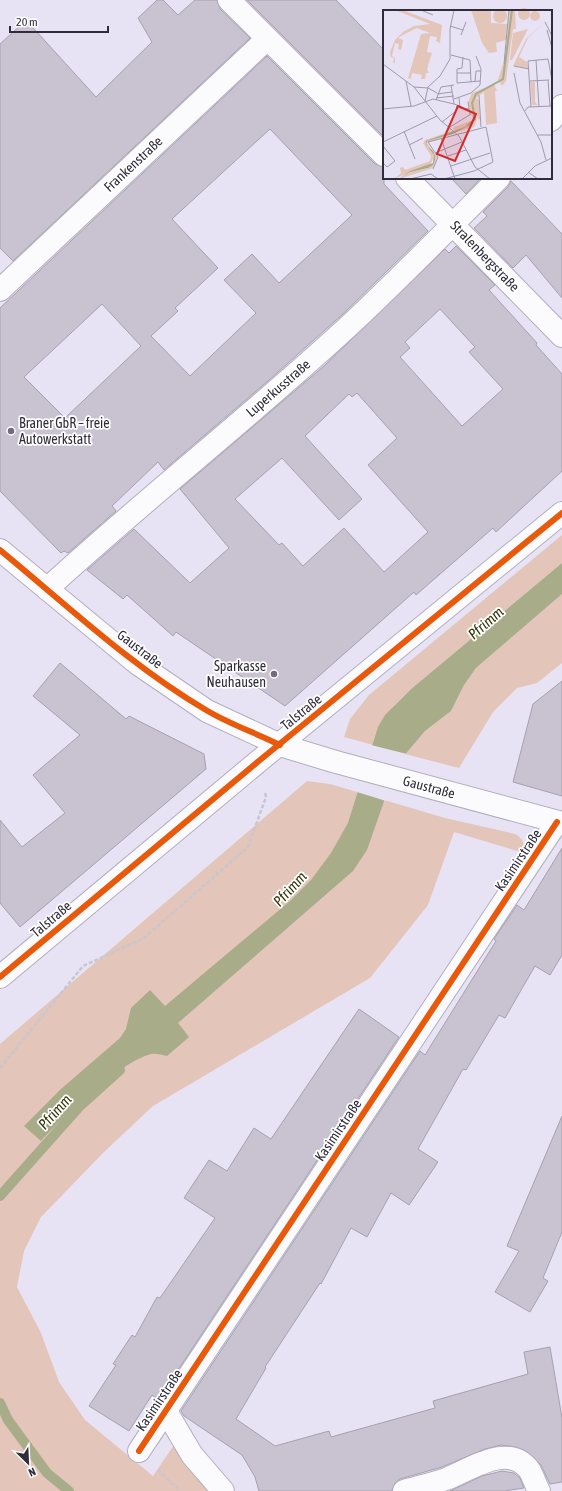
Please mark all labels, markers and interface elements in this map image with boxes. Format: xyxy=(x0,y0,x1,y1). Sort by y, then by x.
scale bar xyxy=(10,8,108,34)
inset map xyxy=(383,10,552,179)
text: 20 m xyxy=(16,15,38,29)
street label: Frankenstraße xyxy=(101,133,165,195)
street label: Stralenbergstraße xyxy=(447,217,523,295)
street label: Luperkusstraße xyxy=(243,356,313,420)
place label: Braner GbR – freie Autowerkstatt xyxy=(19,415,110,447)
marker: Braner GbR – freie Autowerkstatt xyxy=(6,426,16,436)
water label: Pfrimm xyxy=(465,603,507,642)
street label: Gaustraße xyxy=(114,626,166,672)
place label: Sparkasse Neuhausen xyxy=(206,658,266,690)
marker: Sparkasse Neuhausen xyxy=(269,669,279,679)
street label: Talstraße xyxy=(277,691,325,733)
street label: Gaustraße xyxy=(401,772,457,802)
street label: Kasimirstraße xyxy=(492,826,544,894)
water label: Pfrimm xyxy=(269,868,310,909)
street label: Talstraße xyxy=(28,898,74,940)
water label: Pfrimm xyxy=(35,1091,75,1133)
street label: Kasimirstraße xyxy=(312,1096,364,1164)
street label: Kasimirstraße xyxy=(133,1366,185,1434)
north arrow xyxy=(8,1443,48,1483)
text: N xyxy=(27,1465,37,1479)

